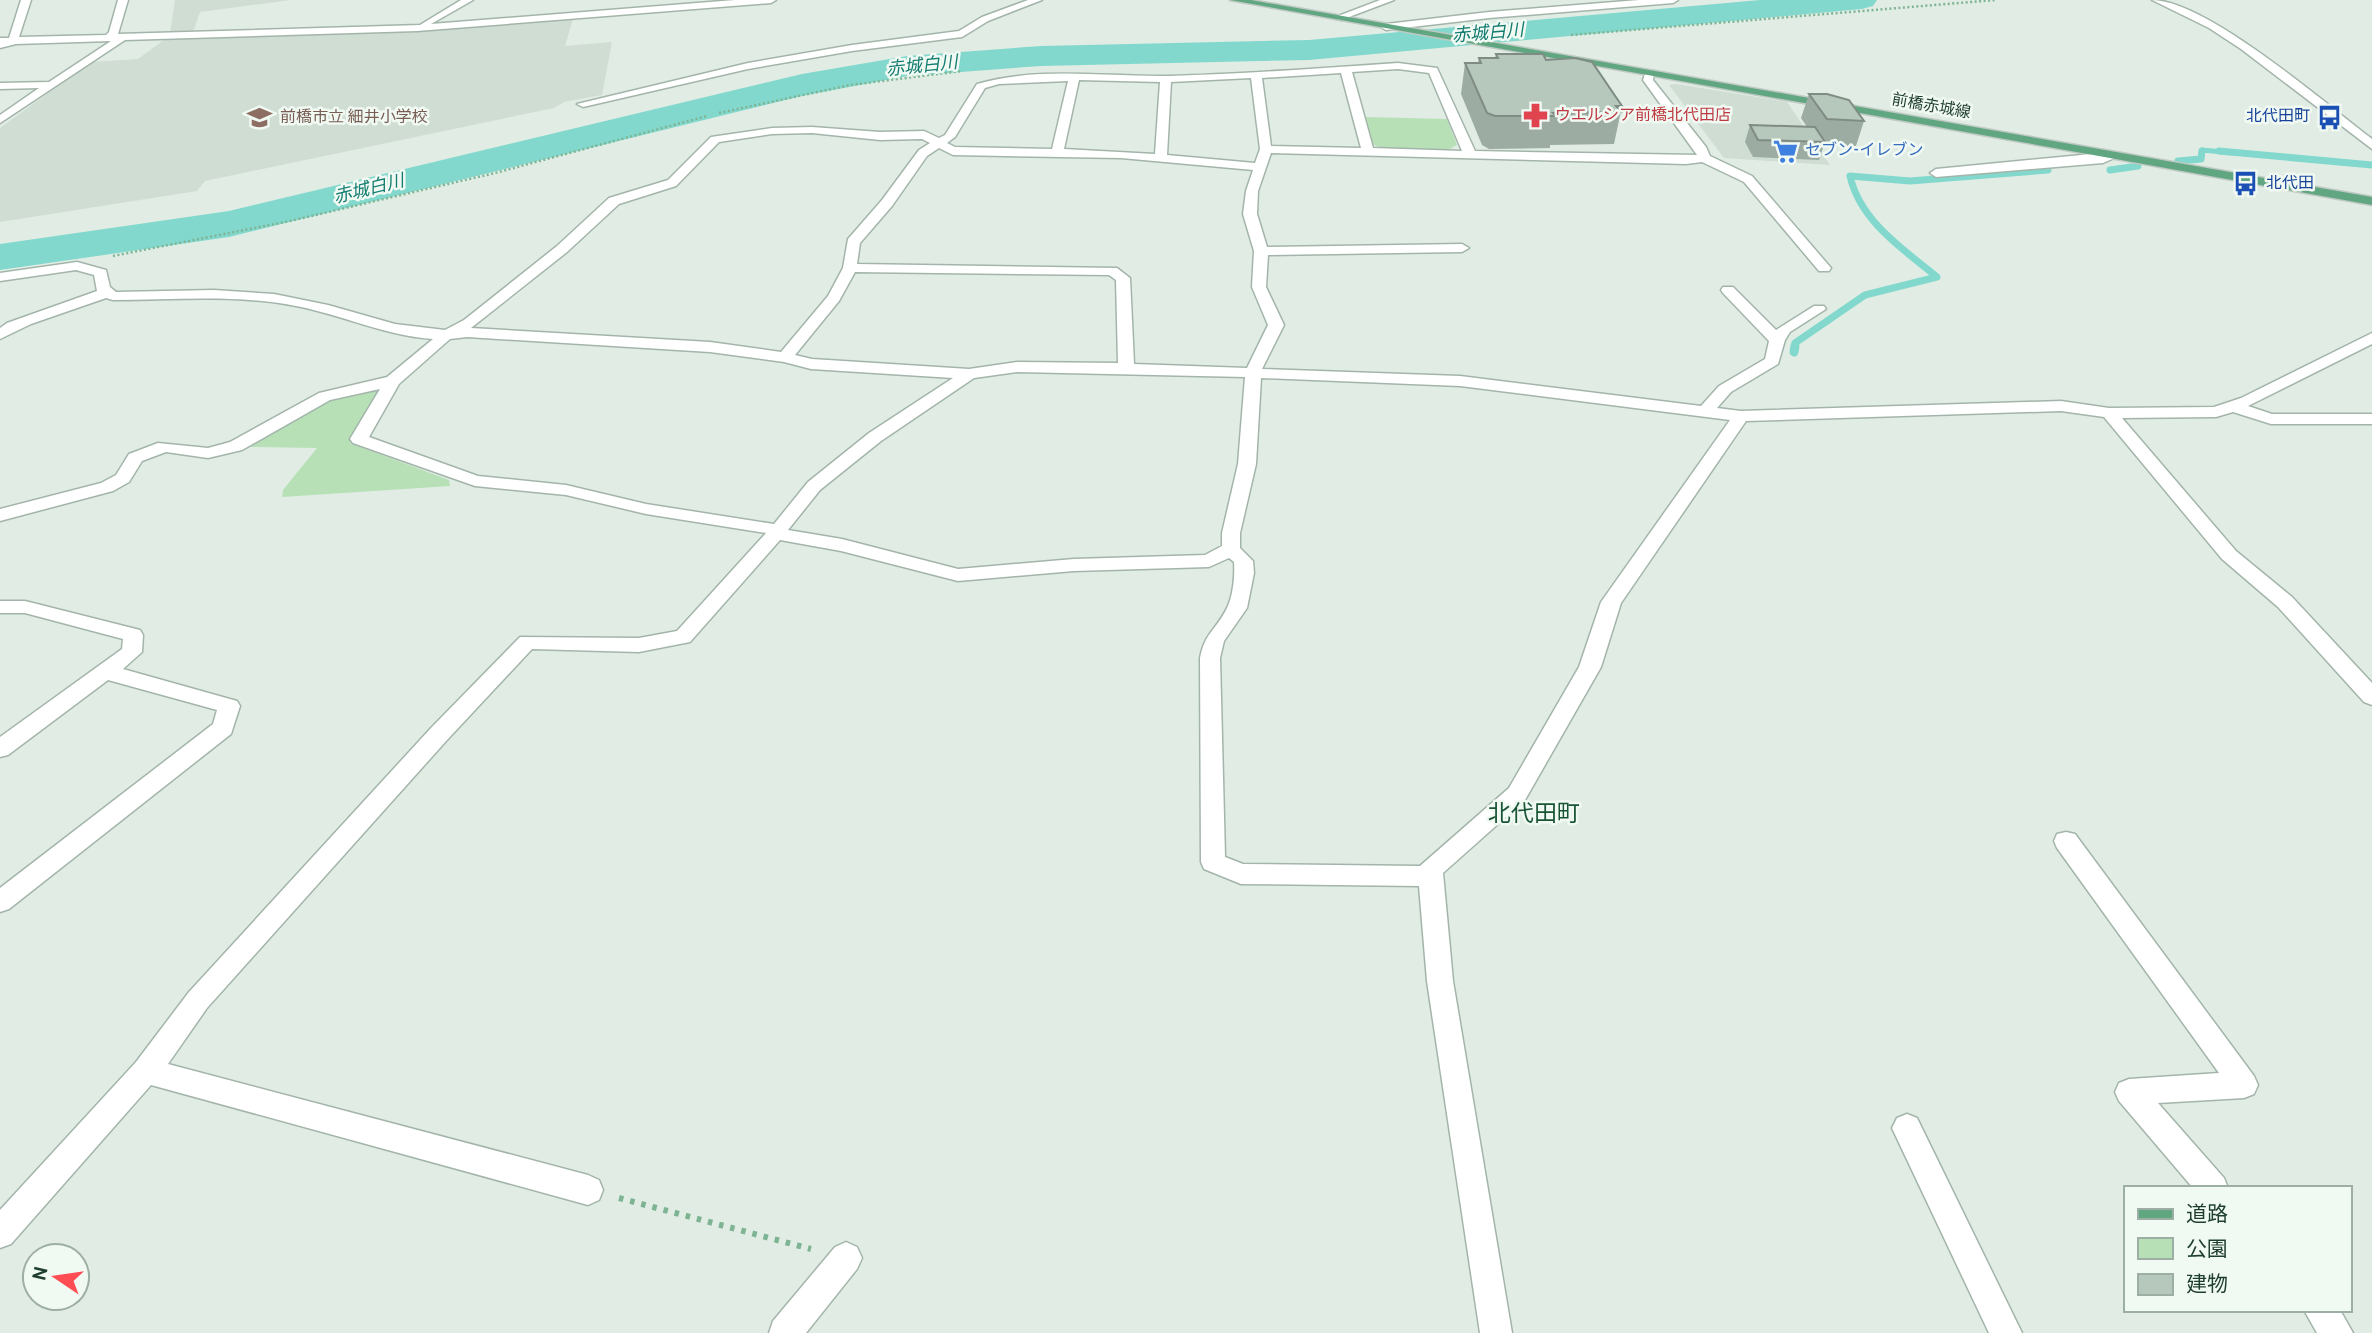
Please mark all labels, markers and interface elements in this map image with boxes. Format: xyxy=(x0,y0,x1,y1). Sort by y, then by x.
water label: 赤城白川 xyxy=(1451,19,1527,49)
water label: 赤城白川 xyxy=(885,52,961,82)
street label: 前橋赤城線 xyxy=(1890,90,1972,124)
pharmacy icon: ウエルシア前橋北代田店 xyxy=(1521,102,1549,130)
bus stop icon: 北代田町 xyxy=(2316,103,2344,131)
school or university icon: 前橋市立 細井小学校 xyxy=(246,104,274,132)
place label: ウエルシア前橋北代田店 xyxy=(1555,106,1731,126)
place label: 北代田町 xyxy=(2246,107,2310,127)
place label: 前橋市立 細井小学校 xyxy=(280,108,428,128)
supermarket icon: セブン-イレブン xyxy=(1771,137,1799,165)
place label: セブン-イレブン xyxy=(1805,141,1923,161)
water label: 赤城白川 xyxy=(331,170,409,210)
bus stop icon: 北代田 xyxy=(2232,170,2260,198)
place label: 北代田 xyxy=(2266,174,2314,194)
district label: 北代田町 xyxy=(1488,801,1580,830)
legend xyxy=(2124,1186,2351,1312)
text: 道路 xyxy=(2186,1202,2228,1229)
text: 公園 xyxy=(2186,1237,2228,1264)
north arrow xyxy=(21,1242,91,1312)
text: N xyxy=(28,1264,55,1283)
text: 建物 xyxy=(2186,1272,2228,1299)

